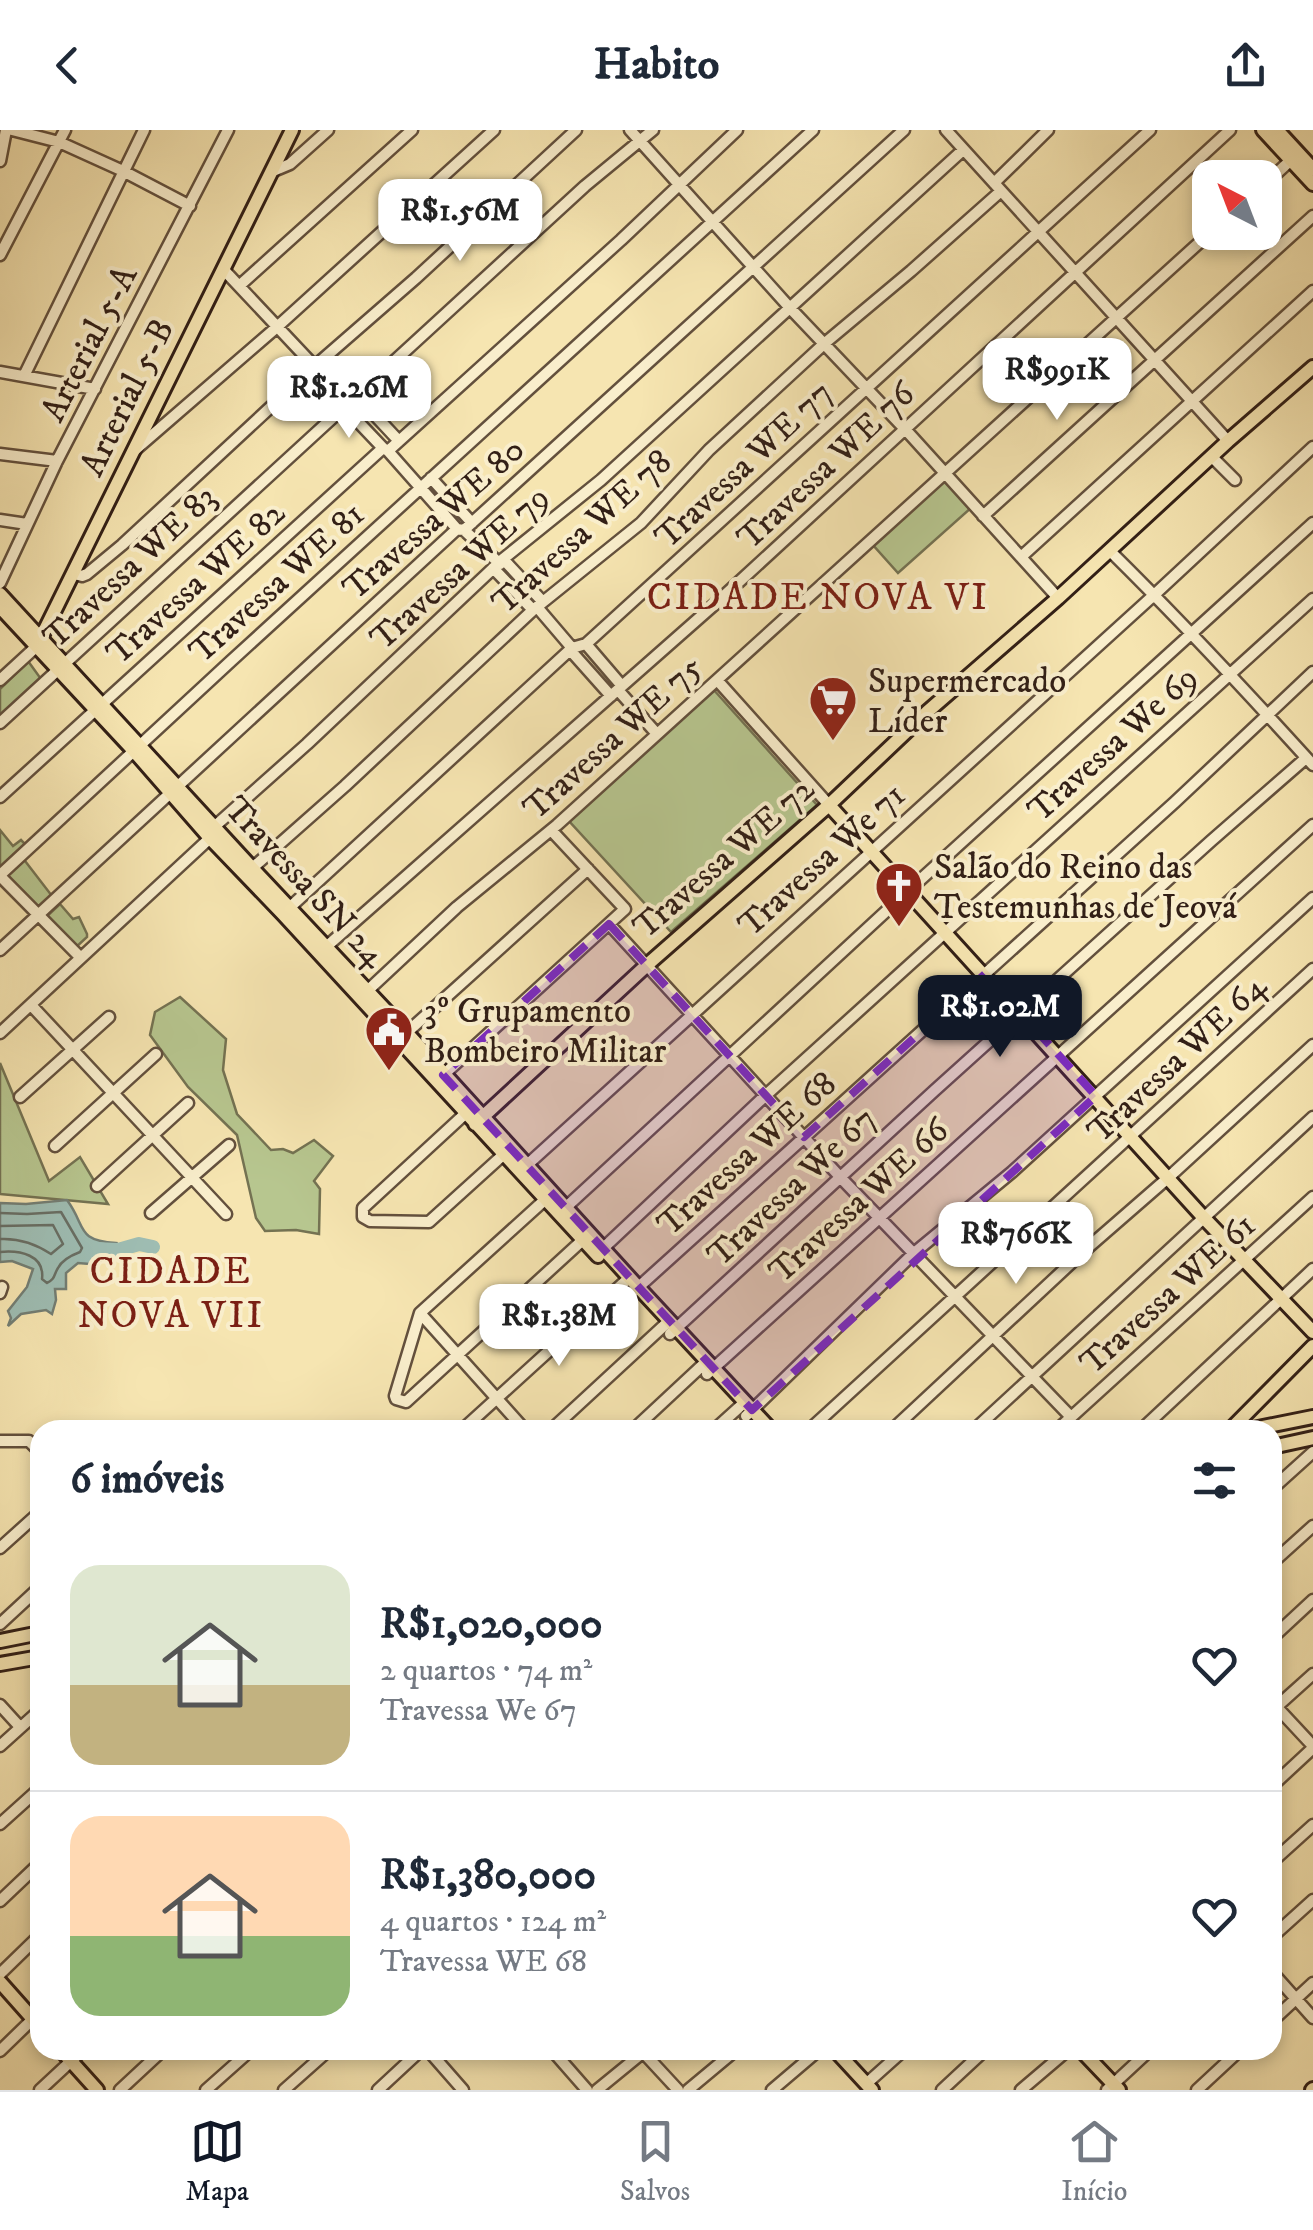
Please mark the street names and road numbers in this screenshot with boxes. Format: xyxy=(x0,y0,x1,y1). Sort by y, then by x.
street label: Arterial 5-A xyxy=(32,258,148,430)
street label: Arterial 5-B xyxy=(71,312,185,484)
street label: Travessa WE 77 xyxy=(646,372,843,559)
street label: Travessa WE 76 xyxy=(728,372,926,560)
street label: Travessa WE 80 xyxy=(334,428,534,611)
street label: Travessa WE 78 xyxy=(483,440,681,625)
street label: Travessa WE 83 xyxy=(34,476,226,659)
street label: Travessa WE 79 xyxy=(361,476,559,661)
street label: Travessa WE 82 xyxy=(98,492,295,675)
street label: Travessa WE 81 xyxy=(181,493,374,674)
street label: Travessa WE 75 xyxy=(515,646,712,831)
street label: Travessa We 69 xyxy=(1019,656,1208,833)
street label: Travessa WE 72 xyxy=(625,768,824,949)
street label: Travessa We 71 xyxy=(730,774,915,947)
street label: Travessa SN 24 xyxy=(214,788,396,978)
street label: Travessa WE 64 xyxy=(1079,965,1277,1154)
street label: Travessa WE 68 xyxy=(649,1062,846,1247)
street label: Travessa We 67 xyxy=(699,1098,886,1277)
street label: Travessa WE 66 xyxy=(760,1108,960,1294)
street label: Travessa WE 61 xyxy=(1071,1204,1265,1385)

